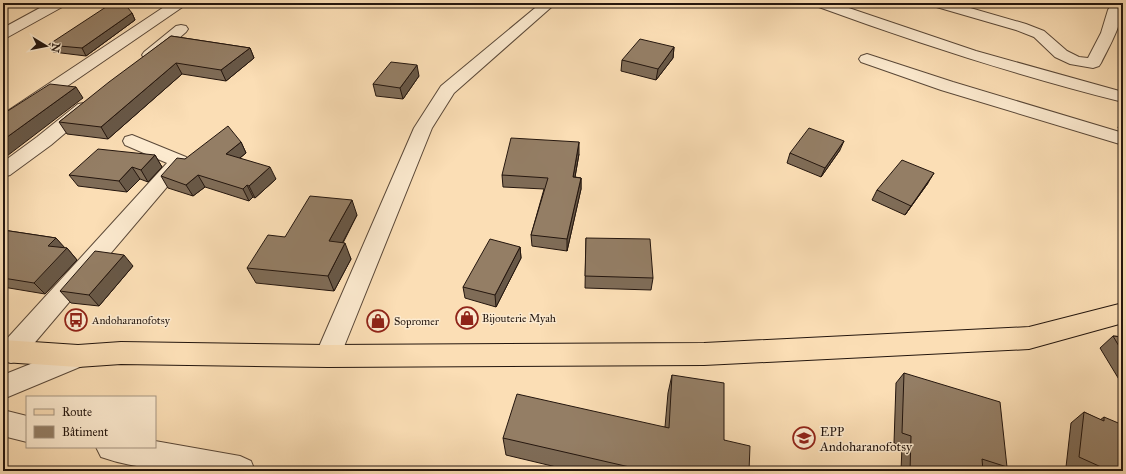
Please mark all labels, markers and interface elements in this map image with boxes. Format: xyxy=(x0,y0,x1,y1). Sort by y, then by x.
north arrow xyxy=(26,26,66,66)
text: N xyxy=(48,42,63,54)
shop icon: Bijouterie Myah xyxy=(454,305,480,331)
bus stop icon: Andoharanofotsy xyxy=(63,307,89,333)
shop icon: Sopromer xyxy=(365,308,391,334)
place label: Bijouterie Myah xyxy=(482,312,556,325)
place label: Andoharanofotsy xyxy=(91,314,171,327)
place label: Sopromer xyxy=(394,315,440,328)
legend xyxy=(26,396,156,448)
text: Route xyxy=(62,405,92,419)
place label: EPP Andoharanofotsy xyxy=(819,424,913,455)
text: Bâtiment xyxy=(62,425,109,439)
school or university icon: EPP Andoharanofotsy xyxy=(791,425,817,451)

